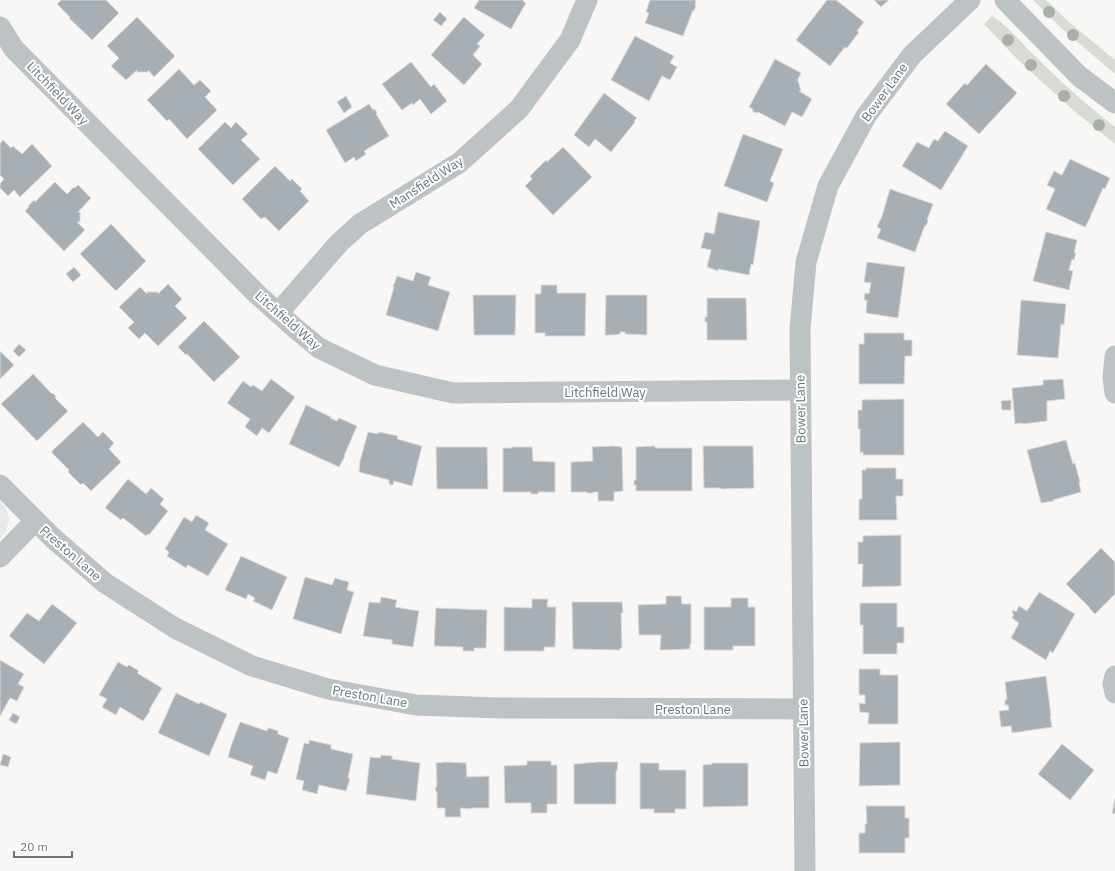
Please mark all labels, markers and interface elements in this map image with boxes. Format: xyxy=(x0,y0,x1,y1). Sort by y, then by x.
street label: Litchfield Way xyxy=(23,58,92,129)
street label: Bower Lane xyxy=(857,60,911,125)
street label: Mansfield Way xyxy=(386,152,467,213)
street label: Litchfield Way xyxy=(251,287,324,354)
street label: Bower Lane xyxy=(791,375,810,443)
street label: Litchfield Way xyxy=(564,384,646,401)
street label: Preston Lane xyxy=(36,522,105,585)
street label: Preston Lane xyxy=(331,682,409,711)
street label: Bower Lane xyxy=(794,699,813,767)
street label: Preston Lane xyxy=(655,701,731,718)
scale bar xyxy=(14,833,72,859)
text: 20 m xyxy=(20,839,48,854)

